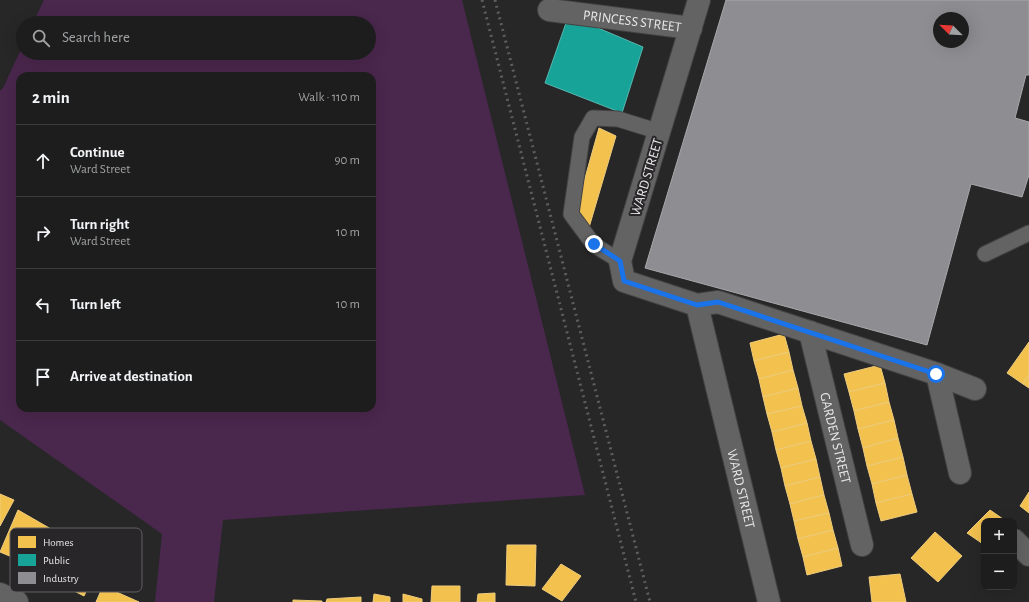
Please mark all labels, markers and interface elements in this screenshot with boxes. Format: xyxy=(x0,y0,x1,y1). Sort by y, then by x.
street label: PRINCESS STREET xyxy=(582,8,682,35)
north arrow xyxy=(933,12,969,48)
search box xyxy=(16,16,376,60)
icon: search xyxy=(30,27,52,49)
text: Search here xyxy=(62,30,130,45)
text: 2 min xyxy=(32,89,70,106)
text: Walk · 110 m xyxy=(298,91,360,104)
street label: WARD STREET xyxy=(628,136,665,218)
text: Continue xyxy=(70,145,125,160)
icon: ahead xyxy=(32,150,54,172)
text: 90 m xyxy=(334,154,360,167)
text: Ward Street xyxy=(70,163,130,176)
text: Turn right xyxy=(70,217,129,232)
icon: right xyxy=(32,222,54,244)
text: 10 m xyxy=(336,226,360,239)
text: Ward Street xyxy=(70,235,130,248)
route end xyxy=(585,235,603,253)
icon: left xyxy=(32,294,54,316)
text: Turn left xyxy=(70,297,121,312)
text: 10 m xyxy=(336,298,360,311)
route start xyxy=(927,365,945,383)
icon: arrive xyxy=(32,366,54,388)
text: Arrive at destination xyxy=(70,369,193,384)
street label: GARDEN STREET xyxy=(817,391,853,485)
street label: WARD STREET xyxy=(724,448,757,530)
map controls xyxy=(981,518,1017,590)
button: + xyxy=(981,518,1017,554)
legend xyxy=(10,528,142,592)
text: Homes xyxy=(43,537,74,548)
button: − xyxy=(981,554,1017,590)
text: Public xyxy=(43,555,70,566)
text: Industry xyxy=(43,573,79,584)

